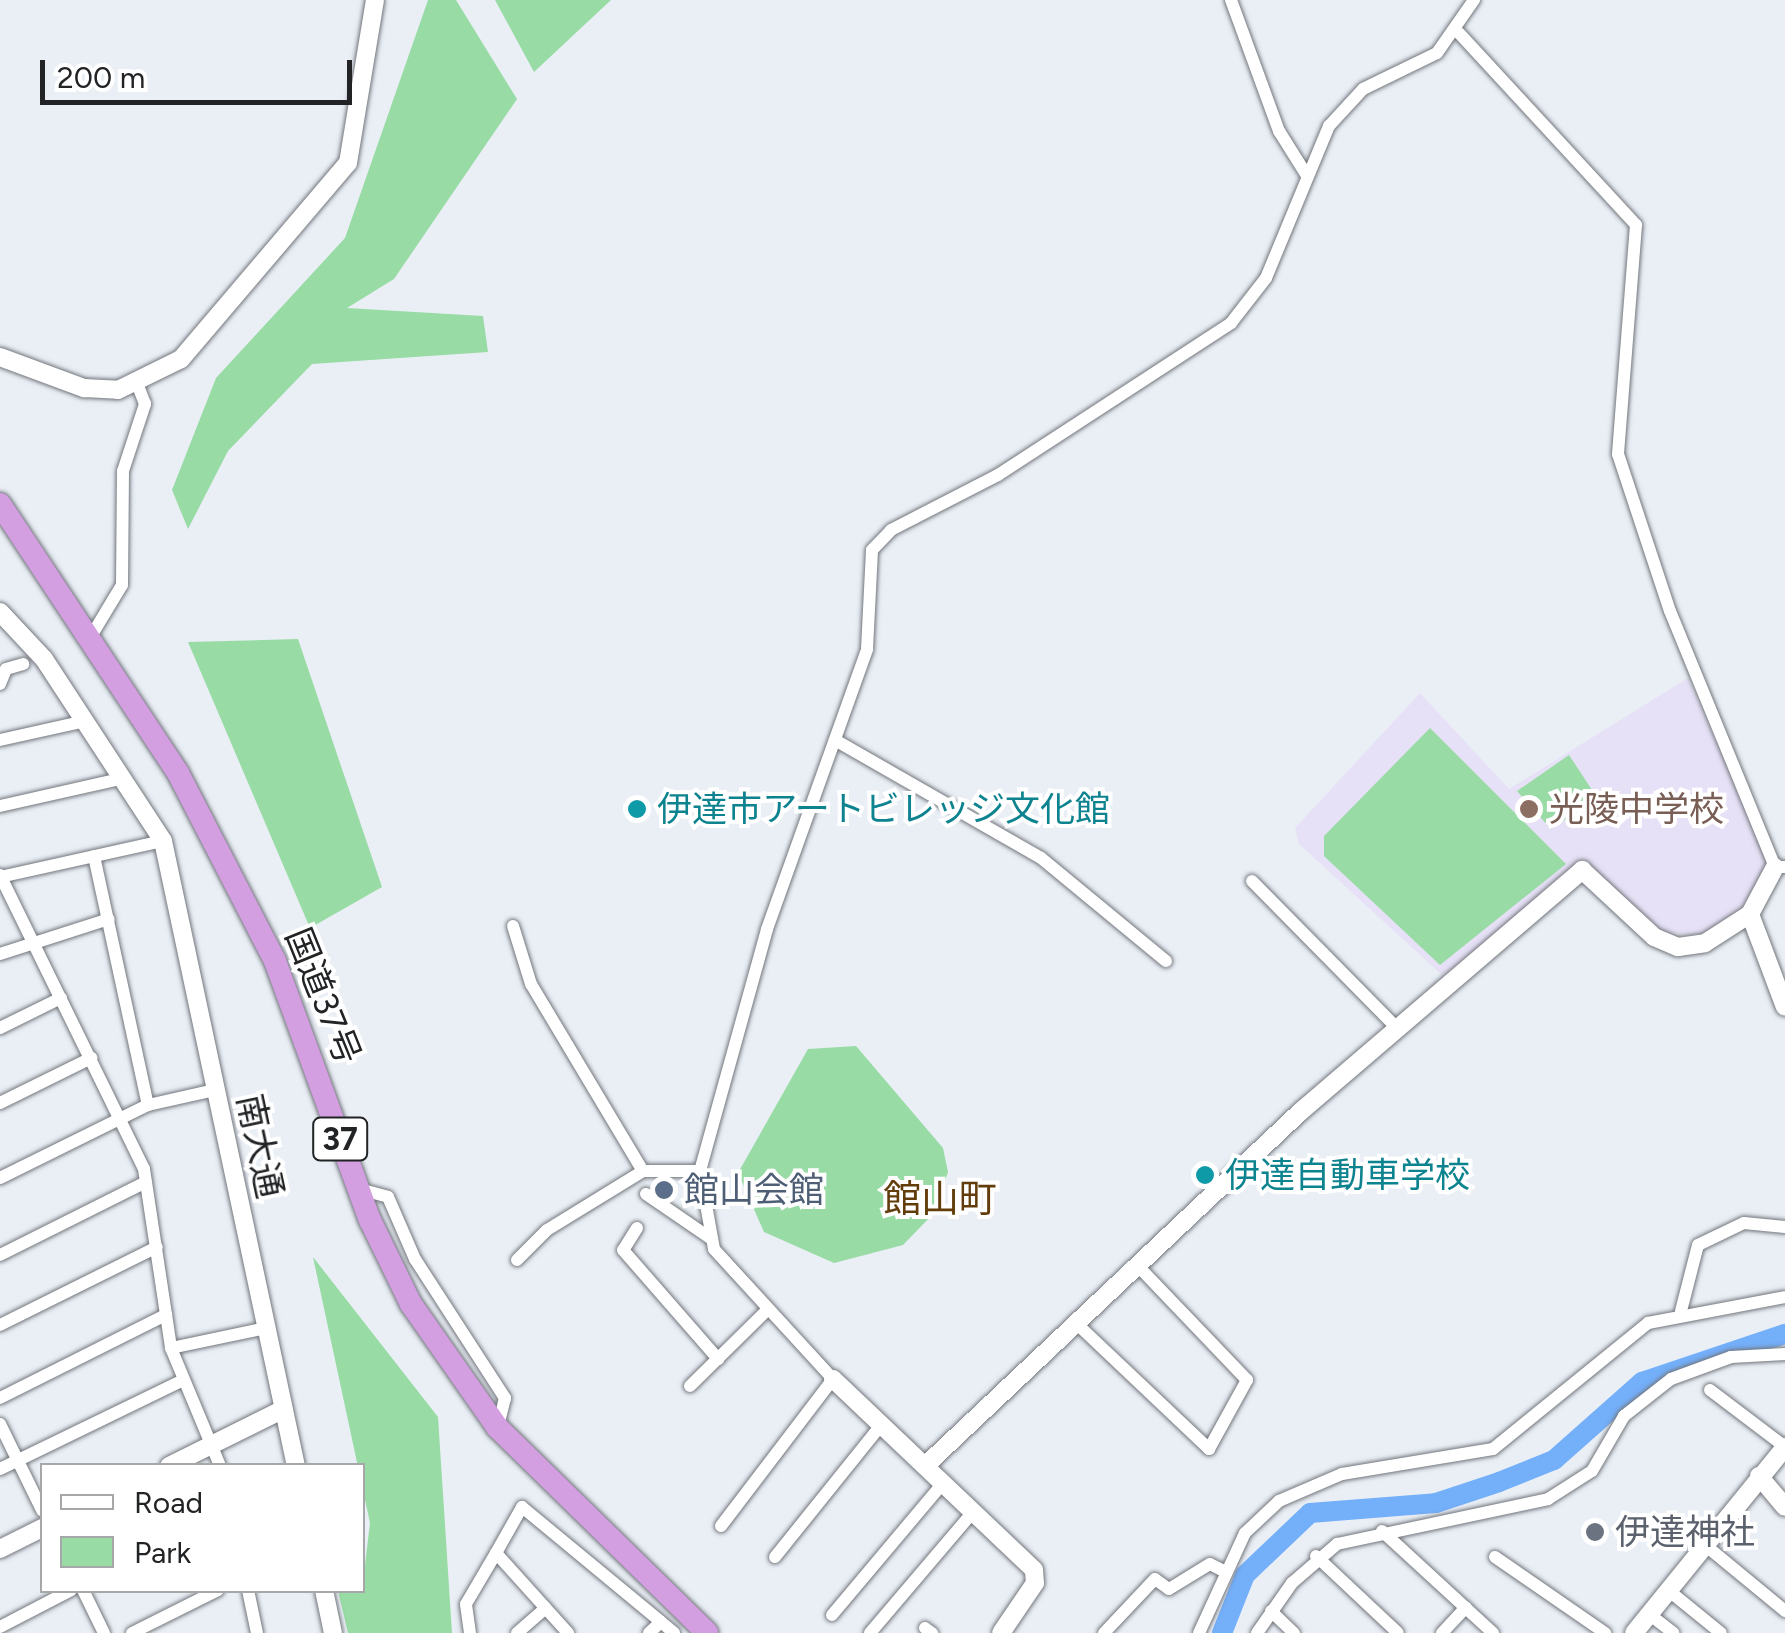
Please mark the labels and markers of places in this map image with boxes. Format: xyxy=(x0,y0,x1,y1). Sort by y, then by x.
place label: 伊達市アートビレッジ文化館 xyxy=(657,788,1110,830)
place label: 光陵中学校 xyxy=(1549,788,1724,830)
marker: 伊達市アートビレッジ文化館 xyxy=(626,798,648,820)
marker: 光陵中学校 xyxy=(1518,798,1540,820)
place label: 伊達自動車学校 xyxy=(1225,1154,1470,1196)
marker: 伊達自動車学校 xyxy=(1194,1164,1216,1186)
place label: 館山会館 xyxy=(684,1169,824,1211)
marker: 館山会館 xyxy=(653,1179,675,1201)
place label: 伊達神社 xyxy=(1615,1511,1755,1553)
marker: 伊達神社 xyxy=(1584,1521,1606,1543)

